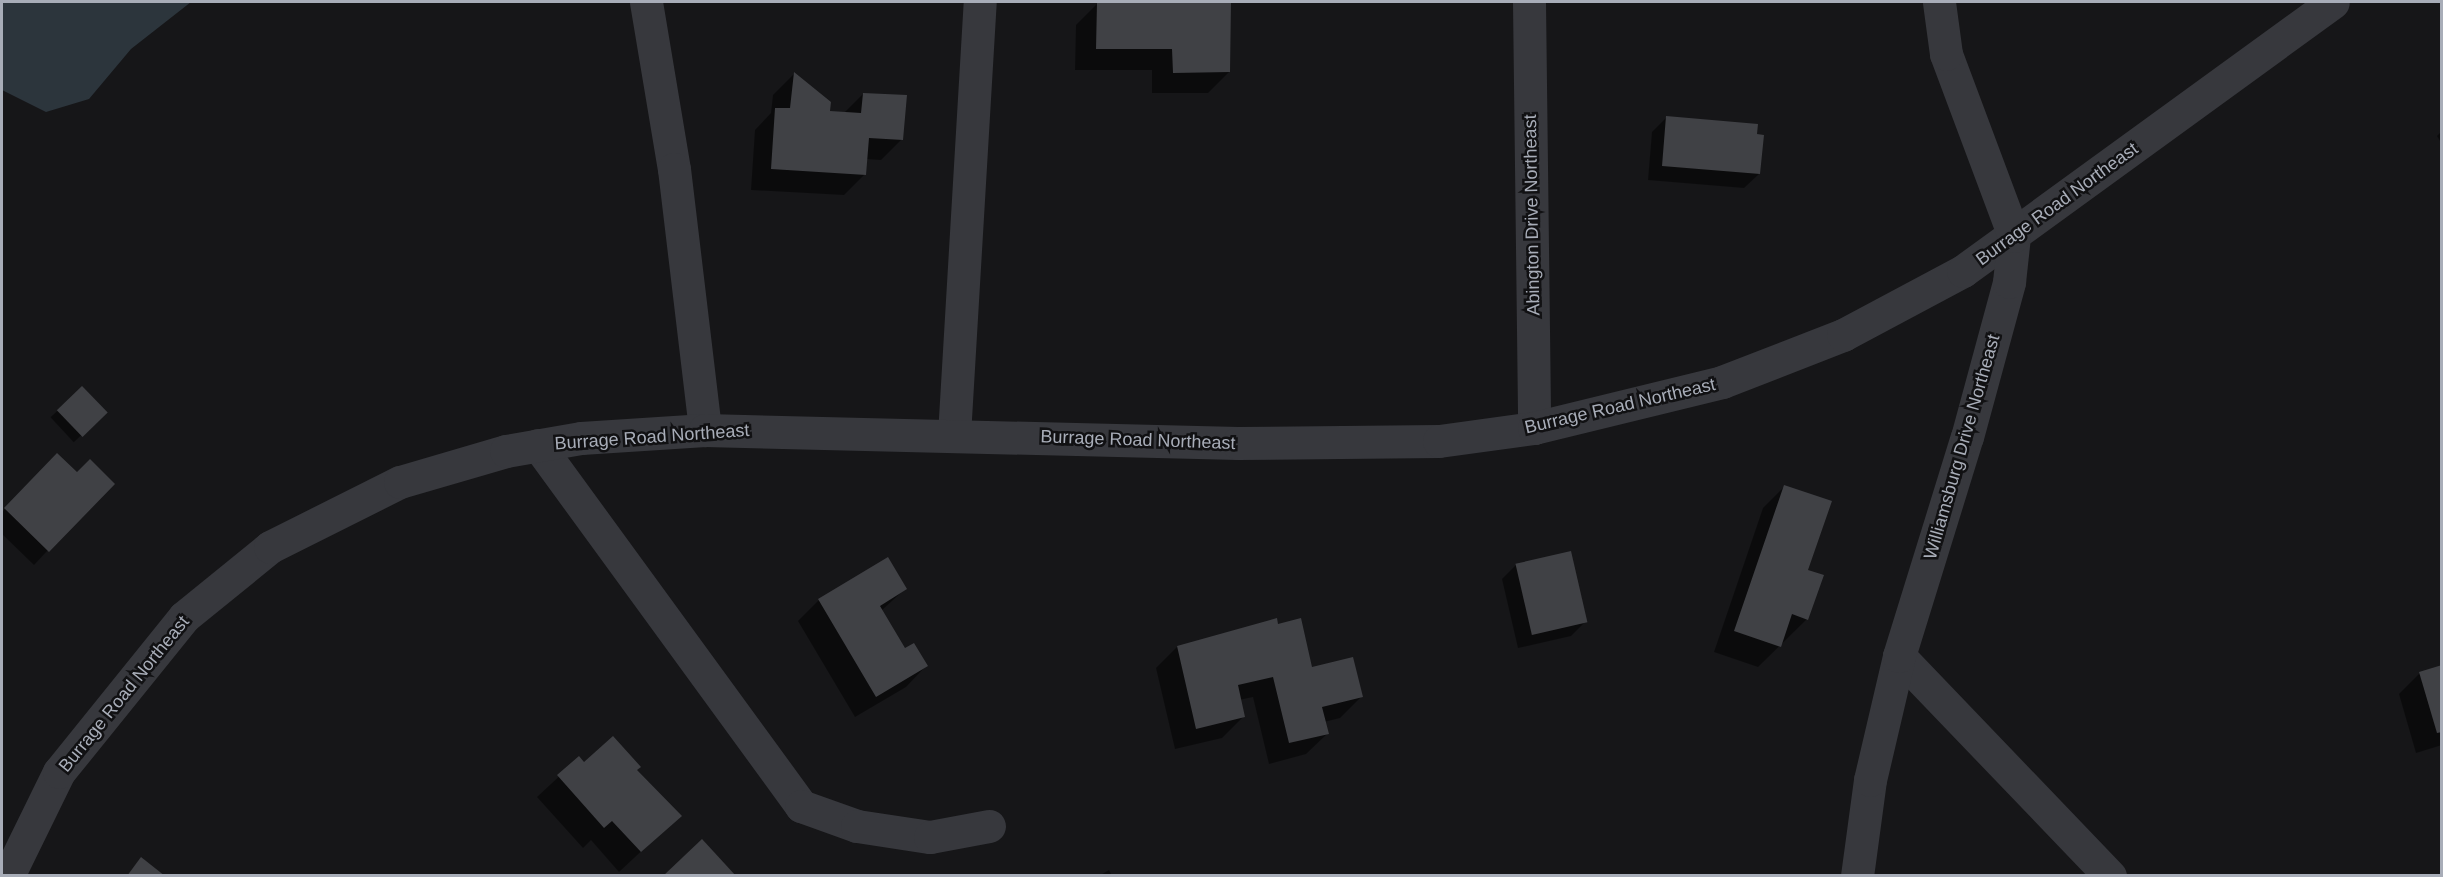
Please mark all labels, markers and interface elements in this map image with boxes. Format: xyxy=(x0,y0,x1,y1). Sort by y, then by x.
street label: Abington Drive Northeast xyxy=(1519,114,1545,316)
street label: Burrage Road Northeast xyxy=(1972,138,2142,270)
street label: Williamsburg Drive Northeast xyxy=(1919,332,2005,562)
street label: Burrage Road Northeast xyxy=(1523,374,1717,438)
street label: Burrage Road Northeast xyxy=(554,419,750,455)
street label: Burrage Road Northeast xyxy=(1040,426,1236,454)
street label: Burrage Road Northeast xyxy=(54,611,194,777)

